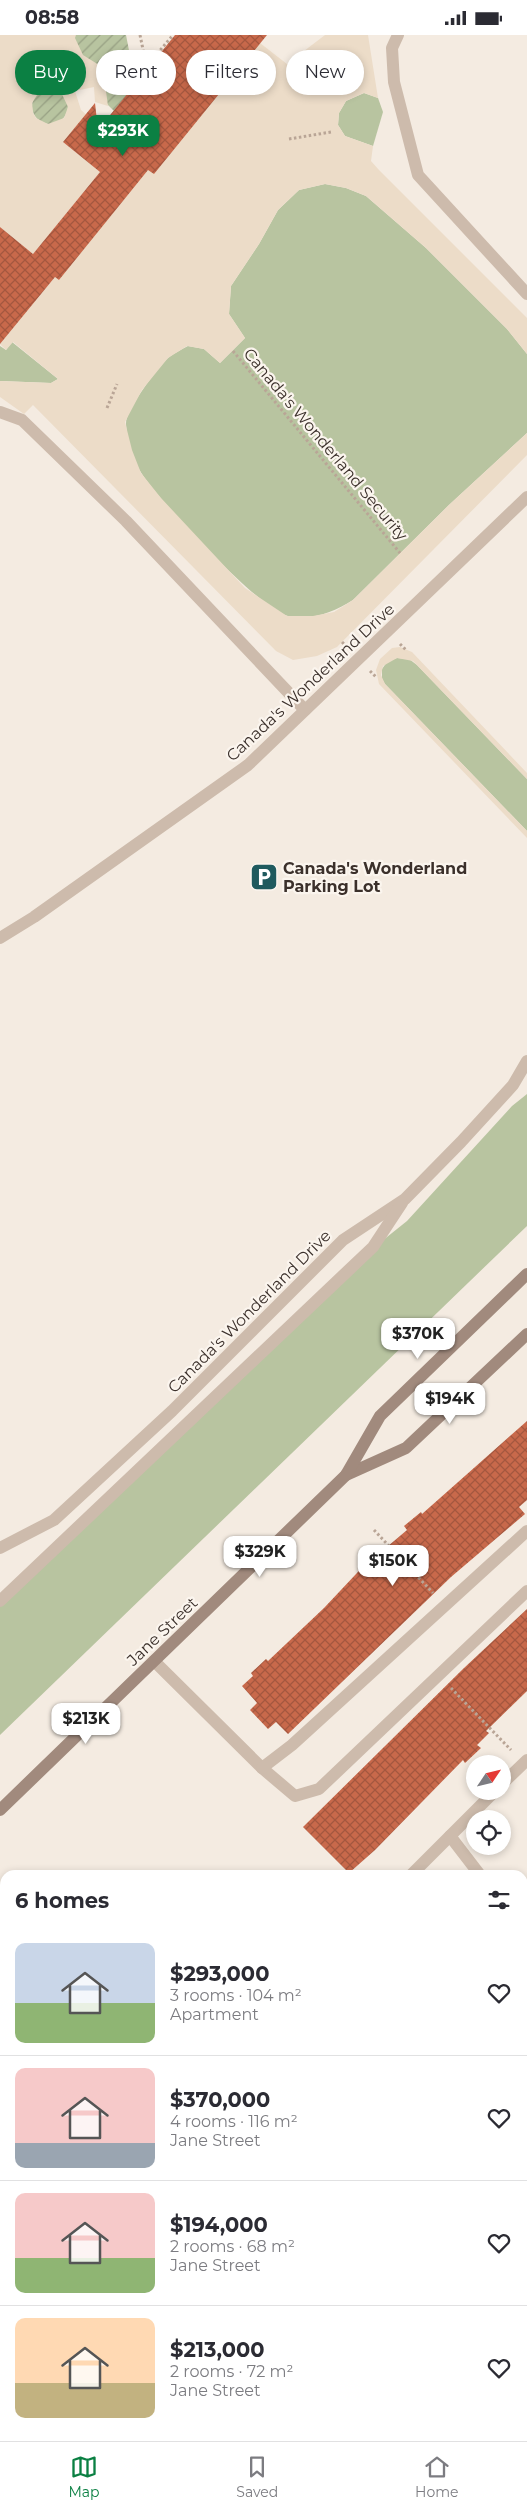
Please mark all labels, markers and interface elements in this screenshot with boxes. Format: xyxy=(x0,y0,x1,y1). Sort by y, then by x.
text: 08:58 xyxy=(25,6,79,29)
chip: Buy xyxy=(15,50,86,95)
chip: Rent xyxy=(96,50,176,95)
chip: Filters xyxy=(186,50,276,95)
chip: New xyxy=(286,50,364,95)
pin: $293K xyxy=(88,115,158,157)
text: $293K xyxy=(98,121,149,140)
street label: Canada's Wonderland Security xyxy=(240,344,412,544)
street label: Canada's Wonderland Drive xyxy=(222,600,398,765)
place label: Canada's Wonderland Parking Lot xyxy=(283,859,467,896)
parking icon: Canada's Wonderland Parking Lot xyxy=(249,862,279,892)
street label: Canada's Wonderland Drive xyxy=(164,1226,335,1397)
pin: $370K xyxy=(383,1317,453,1360)
text: $370K xyxy=(392,1324,444,1343)
pin: $194K xyxy=(415,1383,485,1425)
text: $194K xyxy=(425,1389,475,1408)
pin: $329K xyxy=(225,1535,295,1578)
text: $329K xyxy=(234,1542,286,1561)
pin: $150K xyxy=(358,1545,428,1587)
text: $150K xyxy=(369,1551,417,1570)
street label: Jane Street xyxy=(122,1593,202,1670)
pin: $213K xyxy=(51,1703,121,1745)
text: $213K xyxy=(62,1709,110,1728)
north arrow xyxy=(466,1755,511,1800)
map controls xyxy=(466,1755,511,1855)
button: locate xyxy=(466,1810,511,1855)
icon: filters xyxy=(485,1886,513,1914)
text: 6 homes xyxy=(15,1888,109,1913)
text: $293,000 xyxy=(170,1961,269,1986)
icon: home xyxy=(55,1963,115,2023)
icon: heart xyxy=(485,1979,513,2007)
text: 3 rooms · 104 m² xyxy=(170,1986,302,2005)
text: Apartment xyxy=(170,2005,259,2024)
text: $370,000 xyxy=(170,2087,270,2112)
icon: home xyxy=(55,2088,115,2148)
icon: heart xyxy=(485,2104,513,2132)
text: 4 rooms · 116 m² xyxy=(170,2112,298,2131)
text: Jane Street xyxy=(170,2131,261,2150)
text: $194,000 xyxy=(170,2212,268,2237)
icon: home xyxy=(55,2213,115,2273)
icon: heart xyxy=(485,2229,513,2257)
text: 2 rooms · 68 m² xyxy=(170,2237,295,2256)
text: Jane Street xyxy=(170,2256,261,2275)
text: $213,000 xyxy=(170,2337,264,2362)
icon: home xyxy=(55,2338,115,2398)
icon: heart xyxy=(485,2354,513,2382)
text: 2 rooms · 72 m² xyxy=(170,2362,293,2381)
text: Jane Street xyxy=(170,2381,261,2400)
tab: Map xyxy=(68,2453,100,2501)
tab: Saved xyxy=(236,2453,278,2501)
tab: Home xyxy=(415,2453,459,2501)

